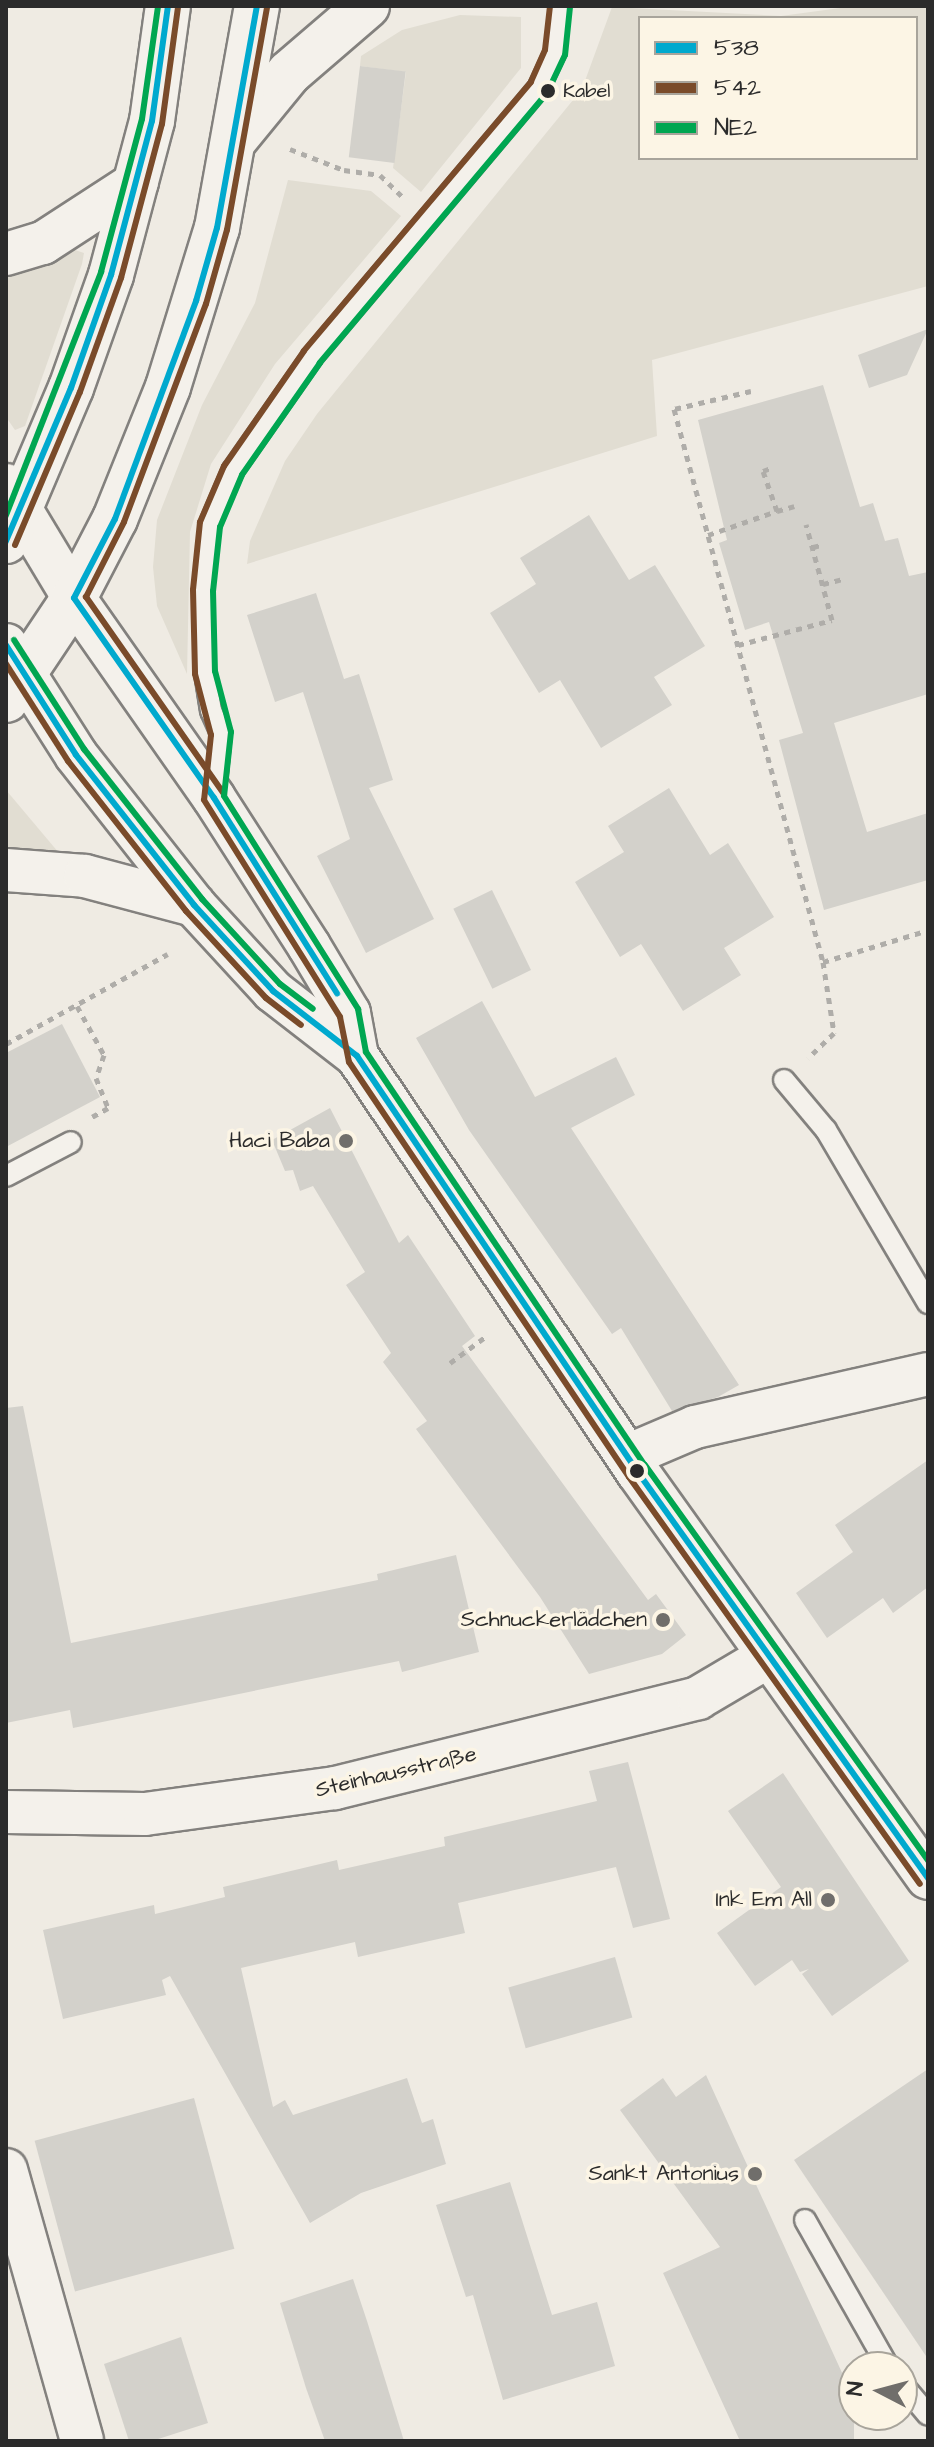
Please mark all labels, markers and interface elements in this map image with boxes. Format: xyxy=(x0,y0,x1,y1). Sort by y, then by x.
legend xyxy=(638,16,918,160)
text: 538 xyxy=(714,31,759,65)
text: 542 xyxy=(714,71,761,105)
place label: Kabel xyxy=(563,79,610,103)
marker: Kabel xyxy=(540,83,556,99)
text: NE2 xyxy=(714,111,757,145)
place label: Haci Baba xyxy=(229,1128,330,1154)
marker: Haci Baba xyxy=(337,1132,355,1150)
unlabelled marker xyxy=(629,1463,645,1479)
place label: Schnuckerlädchen xyxy=(461,1607,647,1633)
marker: Schnuckerlädchen xyxy=(654,1611,672,1629)
street label: Steinhausstraße xyxy=(313,1741,479,1803)
place label: Ink Em All xyxy=(715,1887,812,1913)
marker: Ink Em All xyxy=(819,1891,837,1909)
place label: Sankt Antonius xyxy=(589,2161,739,2187)
marker: Sankt Antonius xyxy=(746,2165,764,2183)
north arrow xyxy=(838,2351,918,2431)
text: N xyxy=(839,2380,872,2397)

